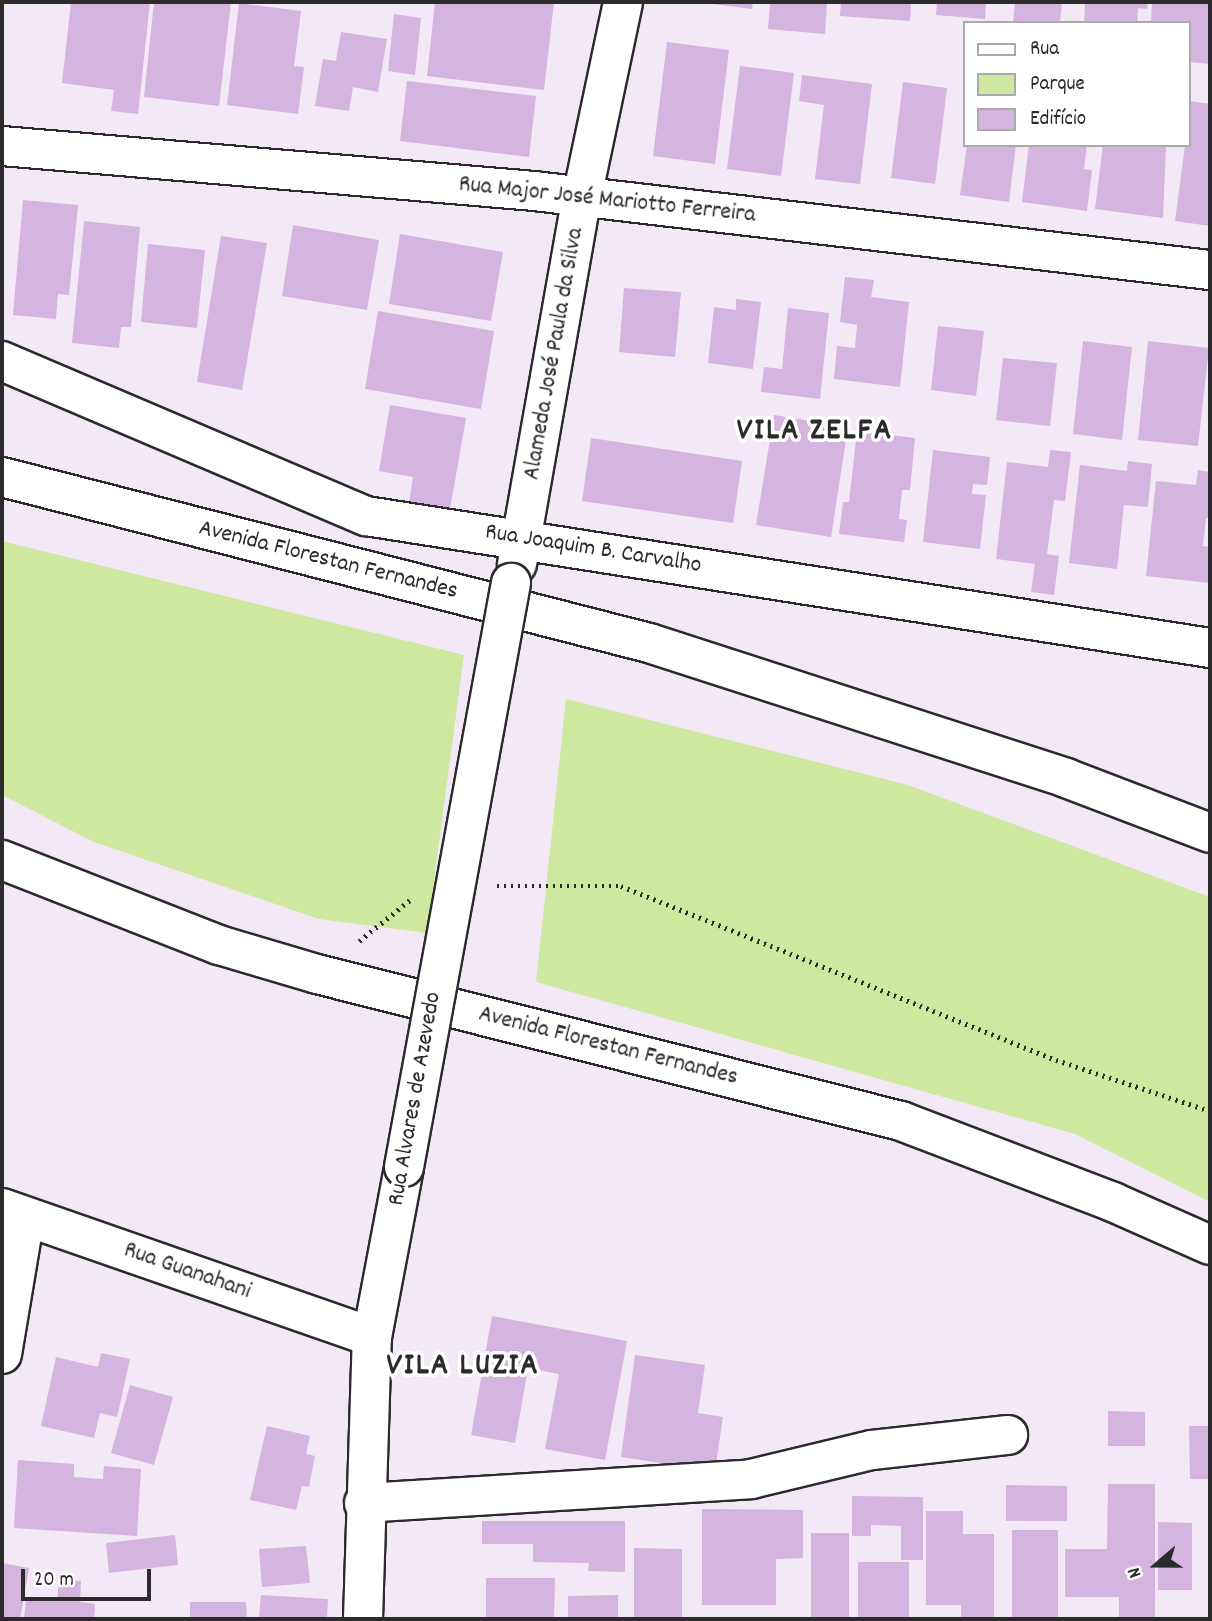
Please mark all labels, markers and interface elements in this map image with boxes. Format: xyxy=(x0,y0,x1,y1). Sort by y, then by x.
legend xyxy=(964,21,1191,147)
text: Rua xyxy=(1030,35,1059,65)
text: Parque xyxy=(1030,70,1085,100)
text: Edifício xyxy=(1030,105,1086,135)
street label: Rua Major José Mariotto Ferreira xyxy=(457,171,757,231)
street label: Alameda José Paula da Silva xyxy=(519,226,591,482)
district label: VILA ZELFA xyxy=(738,413,892,451)
street label: Avenida Florestan Fernandes xyxy=(195,515,461,607)
street label: Rua Joaquim B. Carvalho xyxy=(483,519,703,581)
street label: Rua Alvares de Azevedo xyxy=(383,990,449,1208)
street label: Avenida Florestan Fernandes xyxy=(475,1001,741,1093)
street label: Rua Guanahani xyxy=(120,1237,254,1307)
district label: VILA LUZIA xyxy=(388,1348,538,1386)
north arrow xyxy=(1121,1530,1191,1600)
scale bar xyxy=(24,1554,154,1598)
text: N xyxy=(1122,1563,1150,1581)
text: 20 m xyxy=(34,1566,74,1596)

